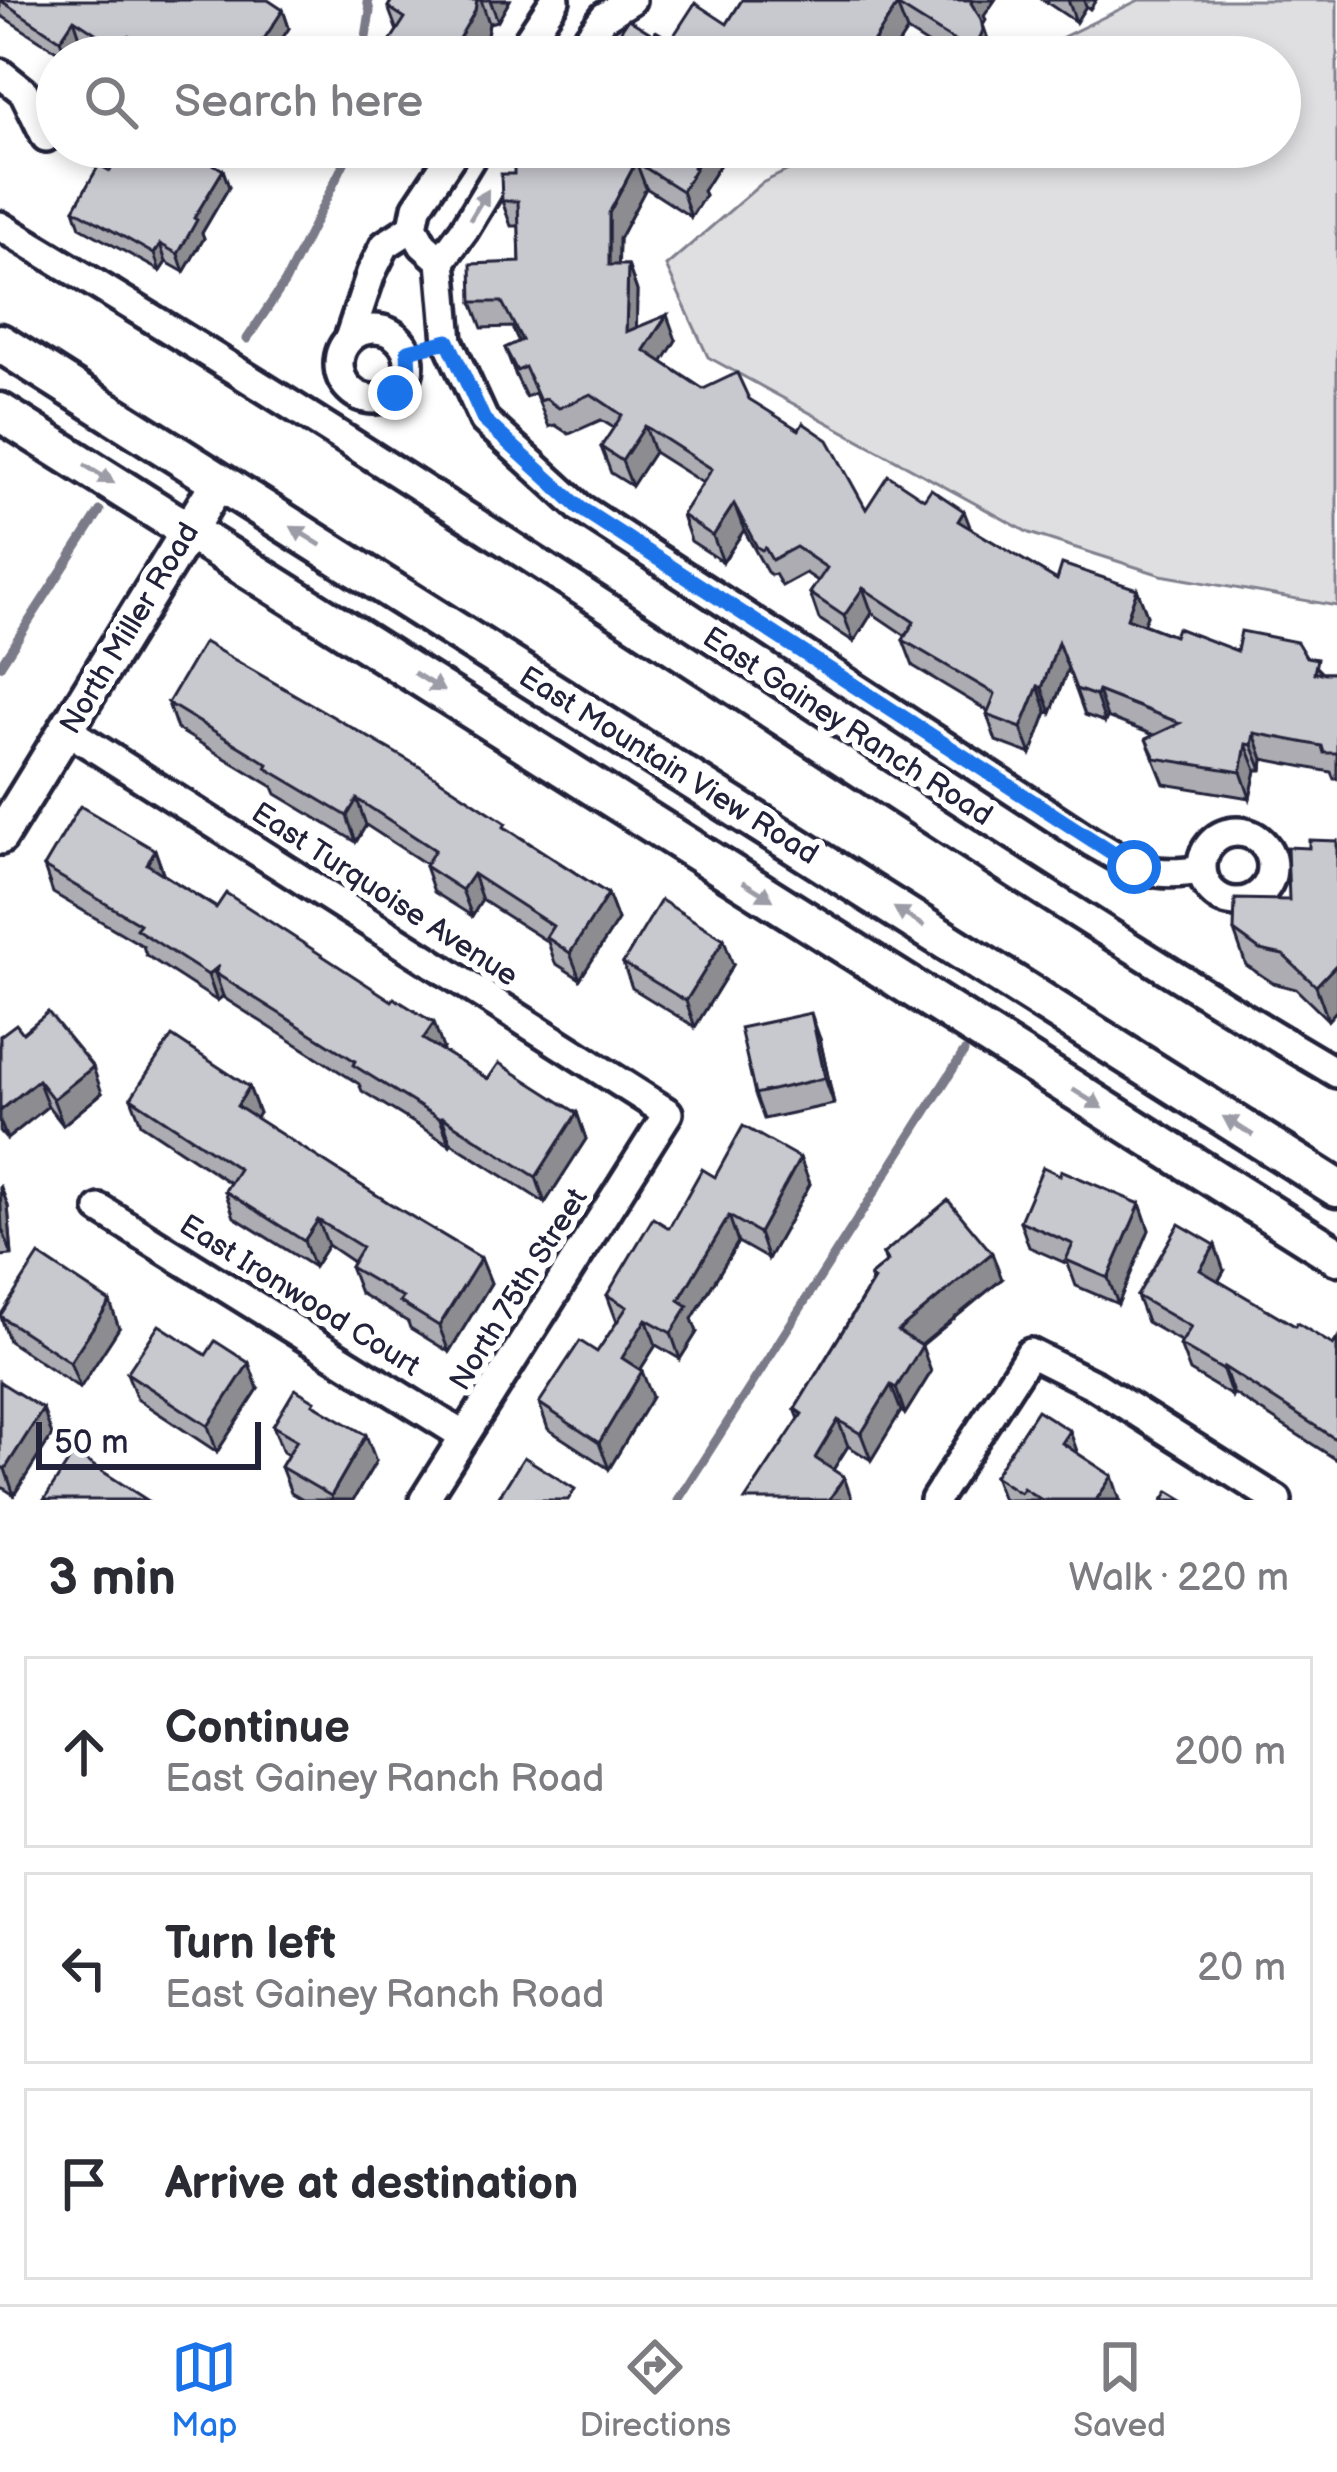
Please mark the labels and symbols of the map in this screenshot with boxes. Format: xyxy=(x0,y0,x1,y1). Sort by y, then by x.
one-way arrow xyxy=(468,188,489,222)
route end xyxy=(368,366,422,420)
one-way arrow xyxy=(82,463,116,484)
street label: North Miller Road xyxy=(53,516,207,741)
one-way arrow xyxy=(289,525,322,547)
street label: East Gainey Ranch Road xyxy=(696,620,999,834)
street label: East Mountain View Road xyxy=(512,659,825,873)
one-way arrow xyxy=(412,670,445,692)
street label: East Turquoise Avenue xyxy=(244,795,524,994)
route start xyxy=(1107,840,1161,894)
one-way arrow xyxy=(742,879,775,901)
one-way arrow xyxy=(892,907,925,929)
one-way arrow xyxy=(1071,1088,1105,1109)
one-way arrow xyxy=(1221,1116,1255,1137)
street label: North 75th Street xyxy=(442,1182,595,1397)
street label: East Ironwood Court xyxy=(173,1207,426,1384)
scale bar xyxy=(36,1416,261,1469)

